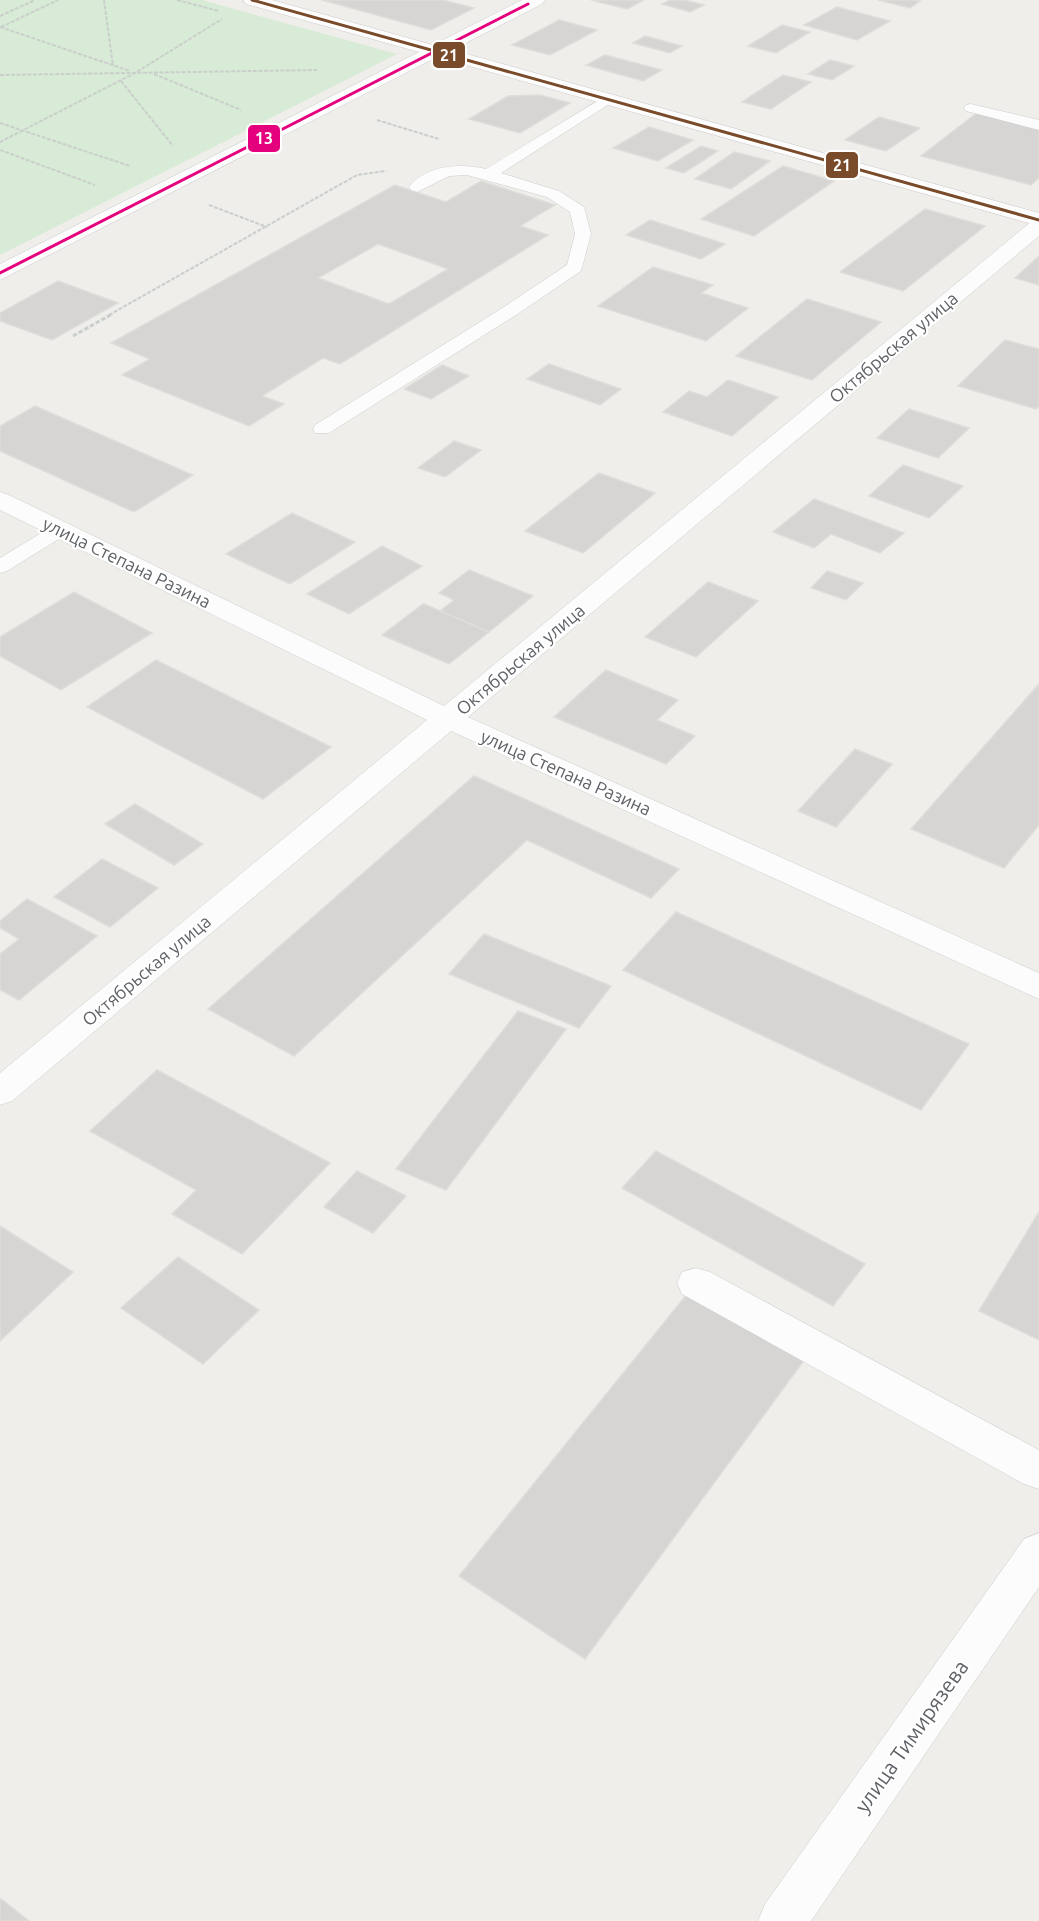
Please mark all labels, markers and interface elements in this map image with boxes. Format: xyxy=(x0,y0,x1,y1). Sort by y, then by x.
line badge: 21 xyxy=(432,41,466,69)
text: 21 xyxy=(440,46,458,64)
line badge: 13 xyxy=(247,124,281,153)
text: 13 xyxy=(255,129,273,147)
line badge: 21 xyxy=(825,151,859,179)
text: 21 xyxy=(833,156,851,174)
street label: Октябрьская улица xyxy=(825,288,961,406)
street label: улица Степана Разина xyxy=(40,513,214,611)
street label: Октябрьская улица xyxy=(452,600,588,718)
street label: улица Степана Разина xyxy=(478,725,654,819)
street label: Октябрьская улица xyxy=(78,911,214,1029)
street label: улица Тимирязева xyxy=(849,1655,973,1817)

